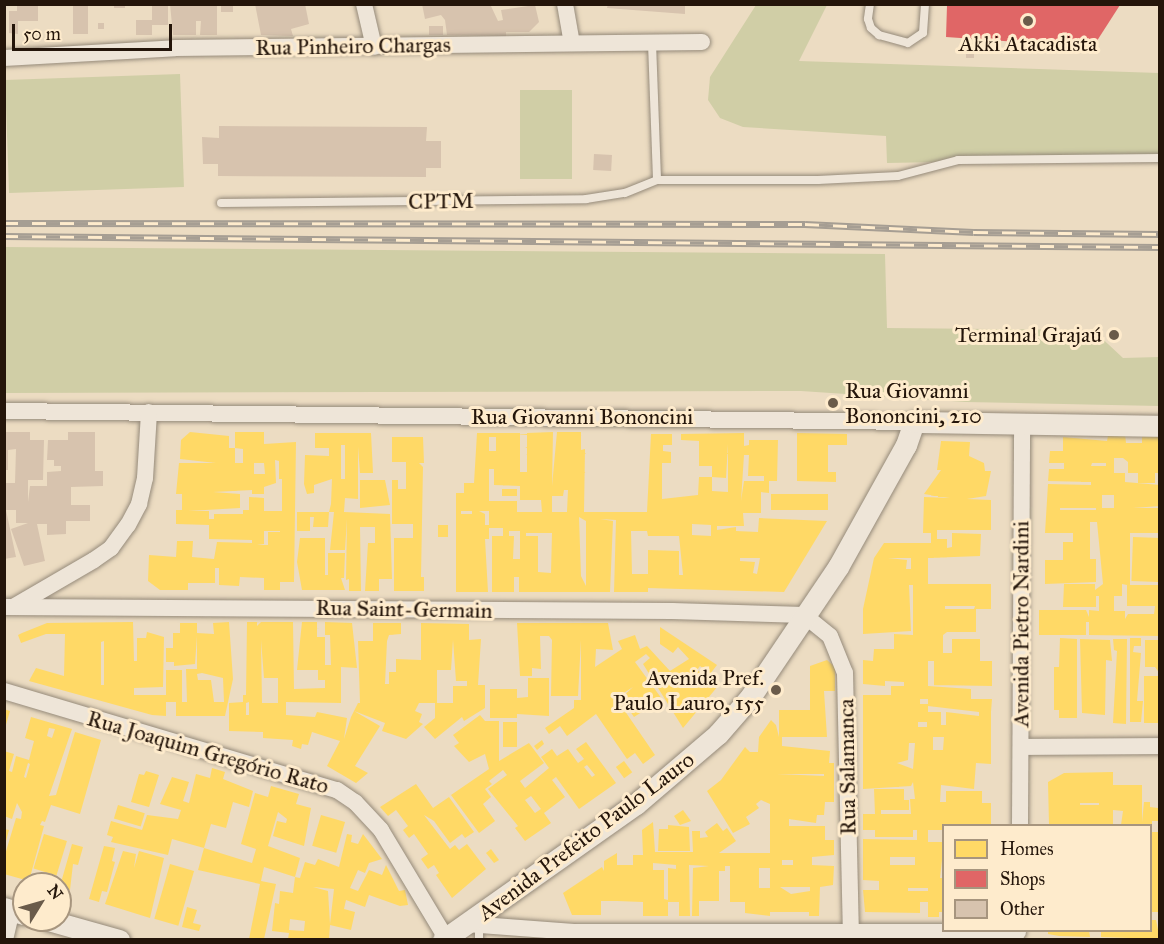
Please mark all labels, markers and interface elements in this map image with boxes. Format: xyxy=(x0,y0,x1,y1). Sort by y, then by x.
scale bar xyxy=(15,12,176,50)
marker: Akki Atacadista xyxy=(1021,14,1035,28)
text: 50 m xyxy=(23,23,61,45)
street label: Rua Pinheiro Chargas xyxy=(255,31,451,61)
place label: Akki Atacadista xyxy=(959,31,1097,57)
street label: CPTM xyxy=(408,187,474,215)
place label: Terminal Grajaú xyxy=(955,322,1102,348)
marker: Terminal Grajaú xyxy=(1107,328,1121,342)
place label: Rua Giovanni Bononcini, 210 xyxy=(845,377,982,428)
marker: Rua Giovanni Bononcini, 210 xyxy=(826,396,840,410)
street label: Rua Giovanni Bononcini xyxy=(471,404,693,430)
street label: Avenida Pietro Nardini xyxy=(1008,521,1034,727)
street label: Rua Saint-Germain xyxy=(315,594,493,624)
place label: Avenida Pref. Paulo Lauro, 155 xyxy=(613,664,764,716)
marker: Avenida Pref. Paulo Lauro, 155 xyxy=(769,683,783,697)
street label: Rua Salamanca xyxy=(833,699,861,835)
street label: Rua Joaquim Gregório Rato xyxy=(84,705,332,799)
street label: Avenida Prefeito Paulo Lauro xyxy=(473,746,699,926)
legend xyxy=(942,824,1152,932)
text: Homes xyxy=(1000,838,1054,860)
text: Shops xyxy=(1000,868,1045,890)
north arrow xyxy=(12,872,72,932)
text: N xyxy=(43,881,67,903)
text: Other xyxy=(1000,898,1044,920)

